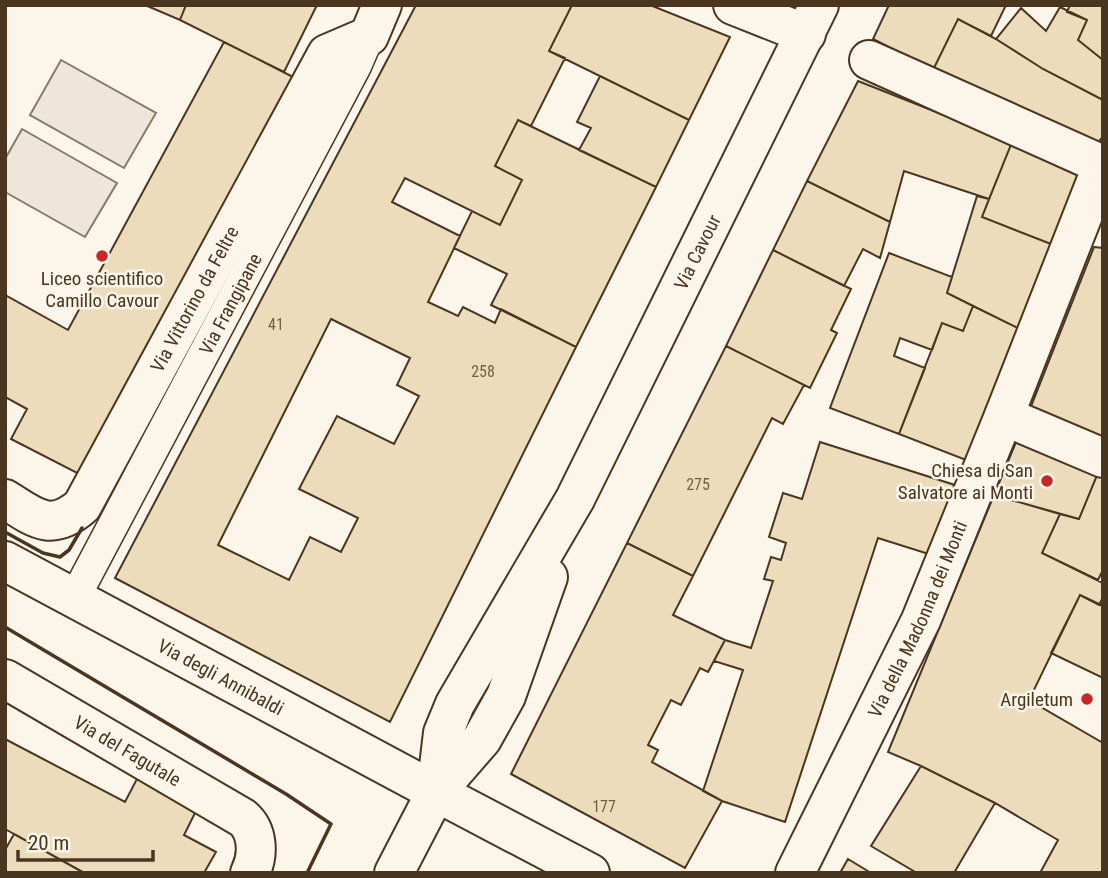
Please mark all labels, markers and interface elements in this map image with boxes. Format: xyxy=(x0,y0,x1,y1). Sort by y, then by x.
street label: Via Cavour xyxy=(669,211,726,293)
street label: Via Vittorino da Feltre xyxy=(146,222,244,376)
marker: Liceo scientifico Camillo Cavour xyxy=(94,248,110,264)
street label: Via Frangipane xyxy=(194,249,267,359)
place label: Liceo scientifico Camillo Cavour xyxy=(41,267,163,312)
house number: 41 xyxy=(268,315,284,334)
house number: 258 xyxy=(471,362,495,381)
place label: Chiesa di San Salvatore ai Monti xyxy=(898,459,1033,504)
marker: Chiesa di San Salvatore ai Monti xyxy=(1039,473,1055,489)
house number: 275 xyxy=(686,475,710,494)
street label: Via della Madonna dei Monti xyxy=(863,518,972,722)
street label: Via degli Annibaldi xyxy=(154,634,288,720)
place label: Argiletum xyxy=(1000,688,1073,711)
marker: Argiletum xyxy=(1079,691,1095,707)
street label: Via del Fagutale xyxy=(70,711,185,791)
house number: 177 xyxy=(592,797,616,816)
scale bar xyxy=(18,818,152,862)
text: 20 m xyxy=(28,831,69,855)

